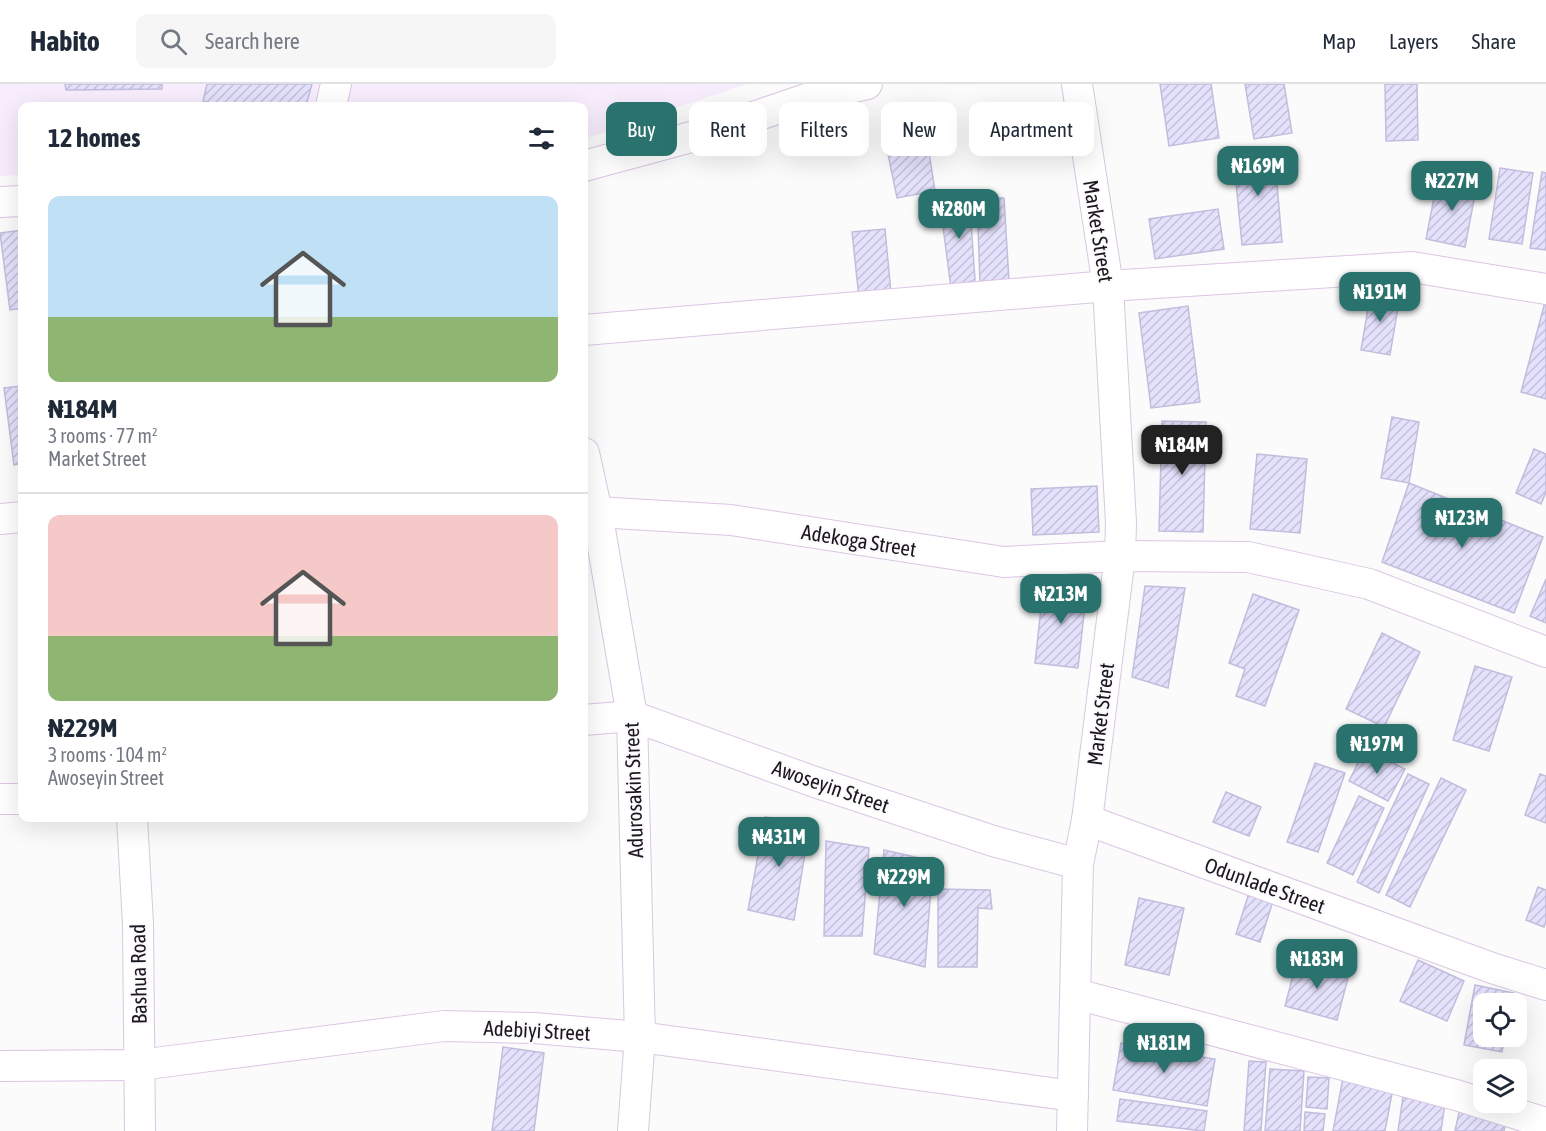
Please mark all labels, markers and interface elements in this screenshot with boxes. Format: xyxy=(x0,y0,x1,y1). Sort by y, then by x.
search box xyxy=(136,14,556,68)
text: Habito xyxy=(30,25,100,57)
icon: search xyxy=(157,25,190,58)
text: Search here xyxy=(205,28,300,54)
text: Map xyxy=(1322,29,1356,53)
text: Layers xyxy=(1389,29,1439,53)
text: Share xyxy=(1472,29,1516,53)
chip: Buy xyxy=(606,102,677,156)
chip: Rent xyxy=(689,102,767,156)
chip: Filters xyxy=(779,102,869,156)
chip: New xyxy=(881,102,957,156)
chip: Apartment xyxy=(969,102,1094,156)
icon: filters xyxy=(525,122,558,155)
text: 12 homes xyxy=(48,123,141,153)
pin: ₦169M xyxy=(1216,146,1300,197)
text: ₦169M xyxy=(1231,154,1285,177)
pin: ₦227M xyxy=(1410,161,1494,212)
text: ₦227M xyxy=(1425,169,1479,192)
street label: Market Street xyxy=(1079,178,1119,284)
pin: ₦280M xyxy=(917,189,1001,240)
text: ₦280M xyxy=(932,197,986,220)
icon: home xyxy=(249,235,357,343)
pin: ₦191M xyxy=(1338,272,1422,323)
text: ₦191M xyxy=(1353,280,1407,303)
text: ₦184M xyxy=(48,394,117,424)
text: 3 rooms · 77 m² xyxy=(48,424,158,447)
pin: ₦184M xyxy=(1140,425,1224,476)
text: ₦184M xyxy=(1155,433,1209,456)
text: Market Street xyxy=(48,447,146,470)
pin: ₦123M xyxy=(1420,498,1504,549)
text: ₦123M xyxy=(1435,506,1489,529)
street label: Adekoga Street xyxy=(800,519,918,561)
icon: home xyxy=(249,554,357,662)
pin: ₦213M xyxy=(1019,574,1103,625)
text: ₦213M xyxy=(1034,582,1088,605)
street label: Market Street xyxy=(1082,661,1118,767)
text: ₦229M xyxy=(48,713,117,743)
street label: Adurosakin Street xyxy=(619,722,647,858)
pin: ₦197M xyxy=(1335,724,1419,775)
text: ₦197M xyxy=(1350,732,1404,755)
text: 3 rooms · 104 m² xyxy=(48,743,167,766)
street label: Awoseyin Street xyxy=(769,755,893,817)
text: Awoseyin Street xyxy=(48,766,164,789)
pin: ₦431M xyxy=(737,817,821,868)
text: ₦431M xyxy=(752,825,806,848)
street label: Odunlade Street xyxy=(1202,852,1328,918)
pin: ₦229M xyxy=(862,857,946,908)
text: ₦229M xyxy=(877,865,931,888)
street label: Bashua Road xyxy=(125,924,151,1024)
pin: ₦183M xyxy=(1275,939,1359,990)
text: ₦183M xyxy=(1290,947,1344,970)
map controls xyxy=(1473,993,1527,1113)
button: locate xyxy=(1473,993,1527,1047)
street label: Adebiyi Street xyxy=(483,1015,591,1045)
pin: ₦181M xyxy=(1122,1023,1206,1074)
text: ₦181M xyxy=(1137,1031,1191,1054)
button: layers xyxy=(1473,1059,1527,1113)

